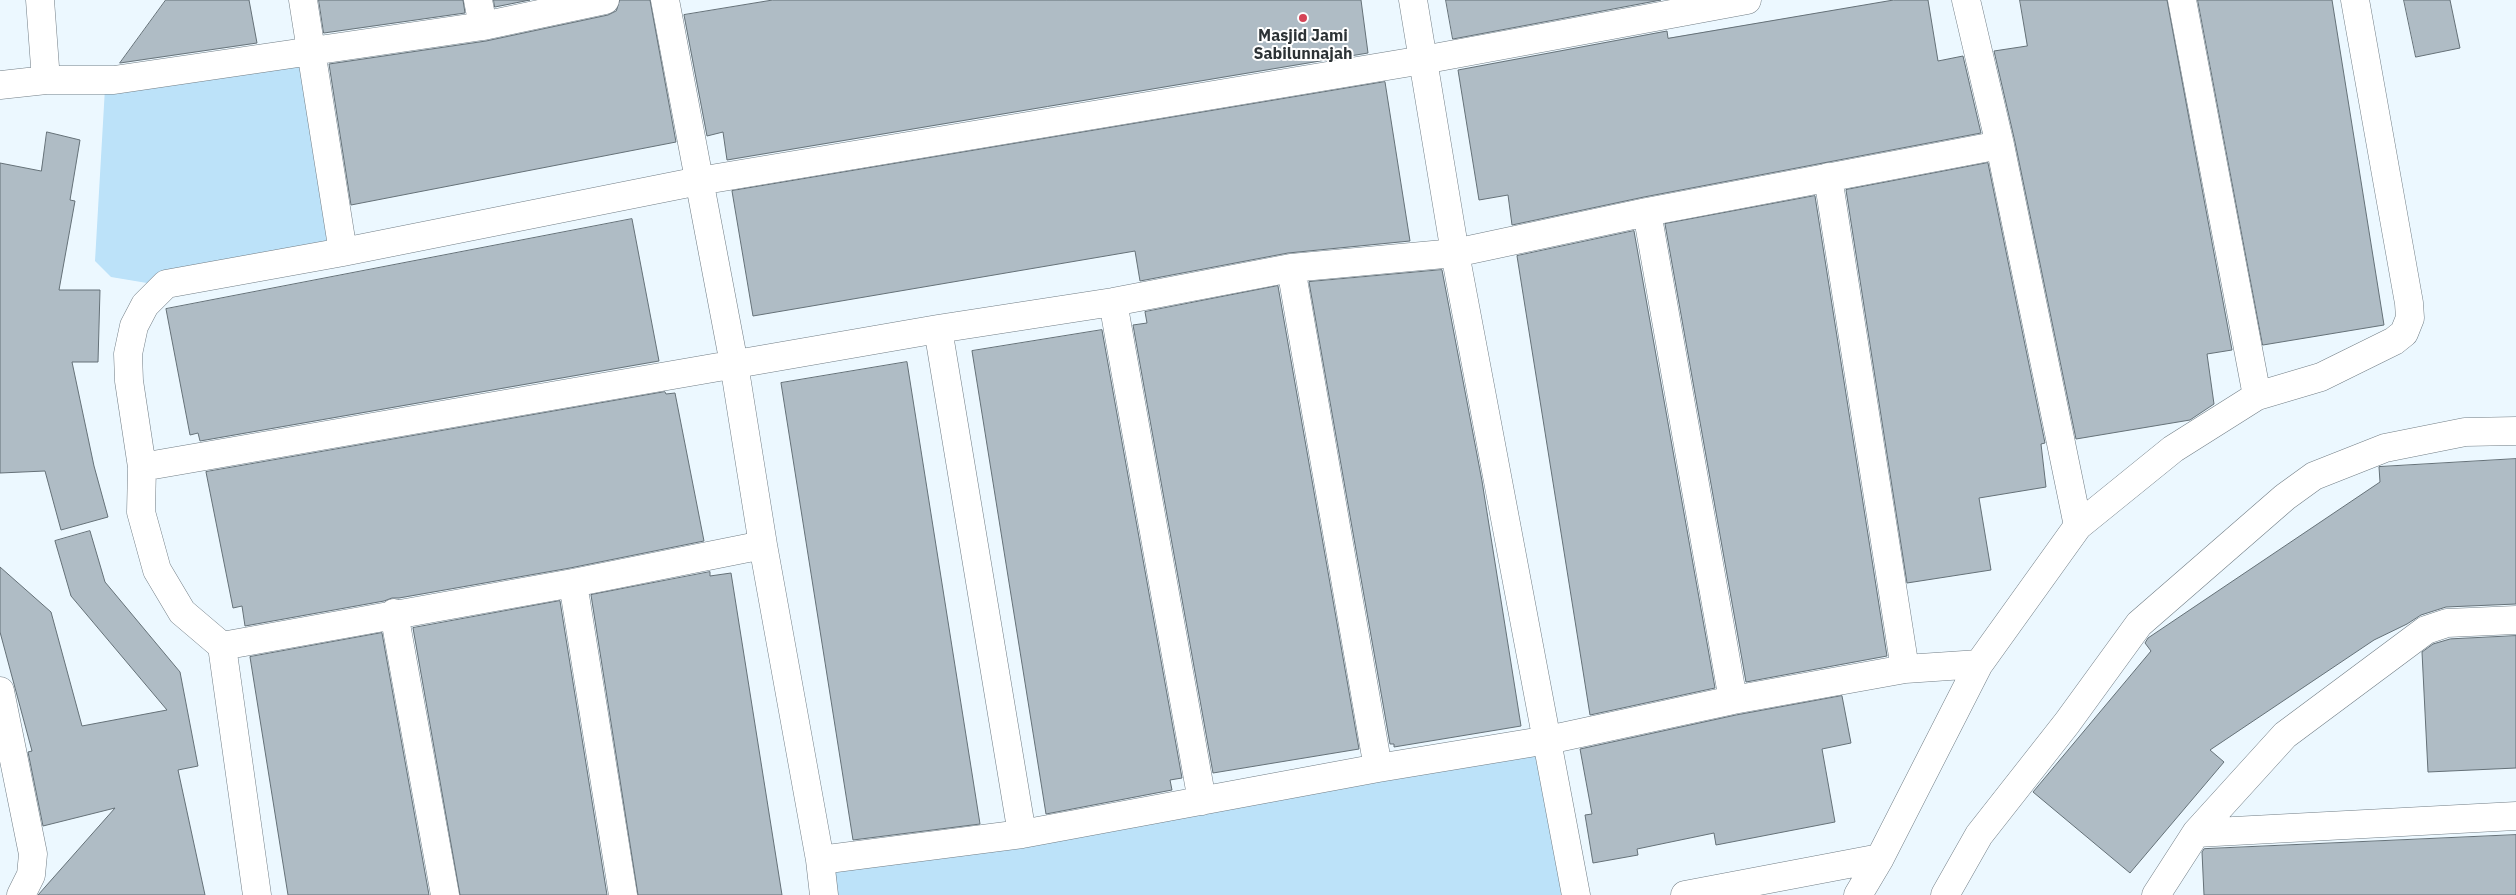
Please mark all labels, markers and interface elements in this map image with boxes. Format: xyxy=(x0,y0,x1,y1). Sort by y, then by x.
marker: Masjid Jami Sabilunnajah xyxy=(1297,12,1309,24)
place label: Masjid Jami Sabilunnajah xyxy=(1253,26,1353,64)

